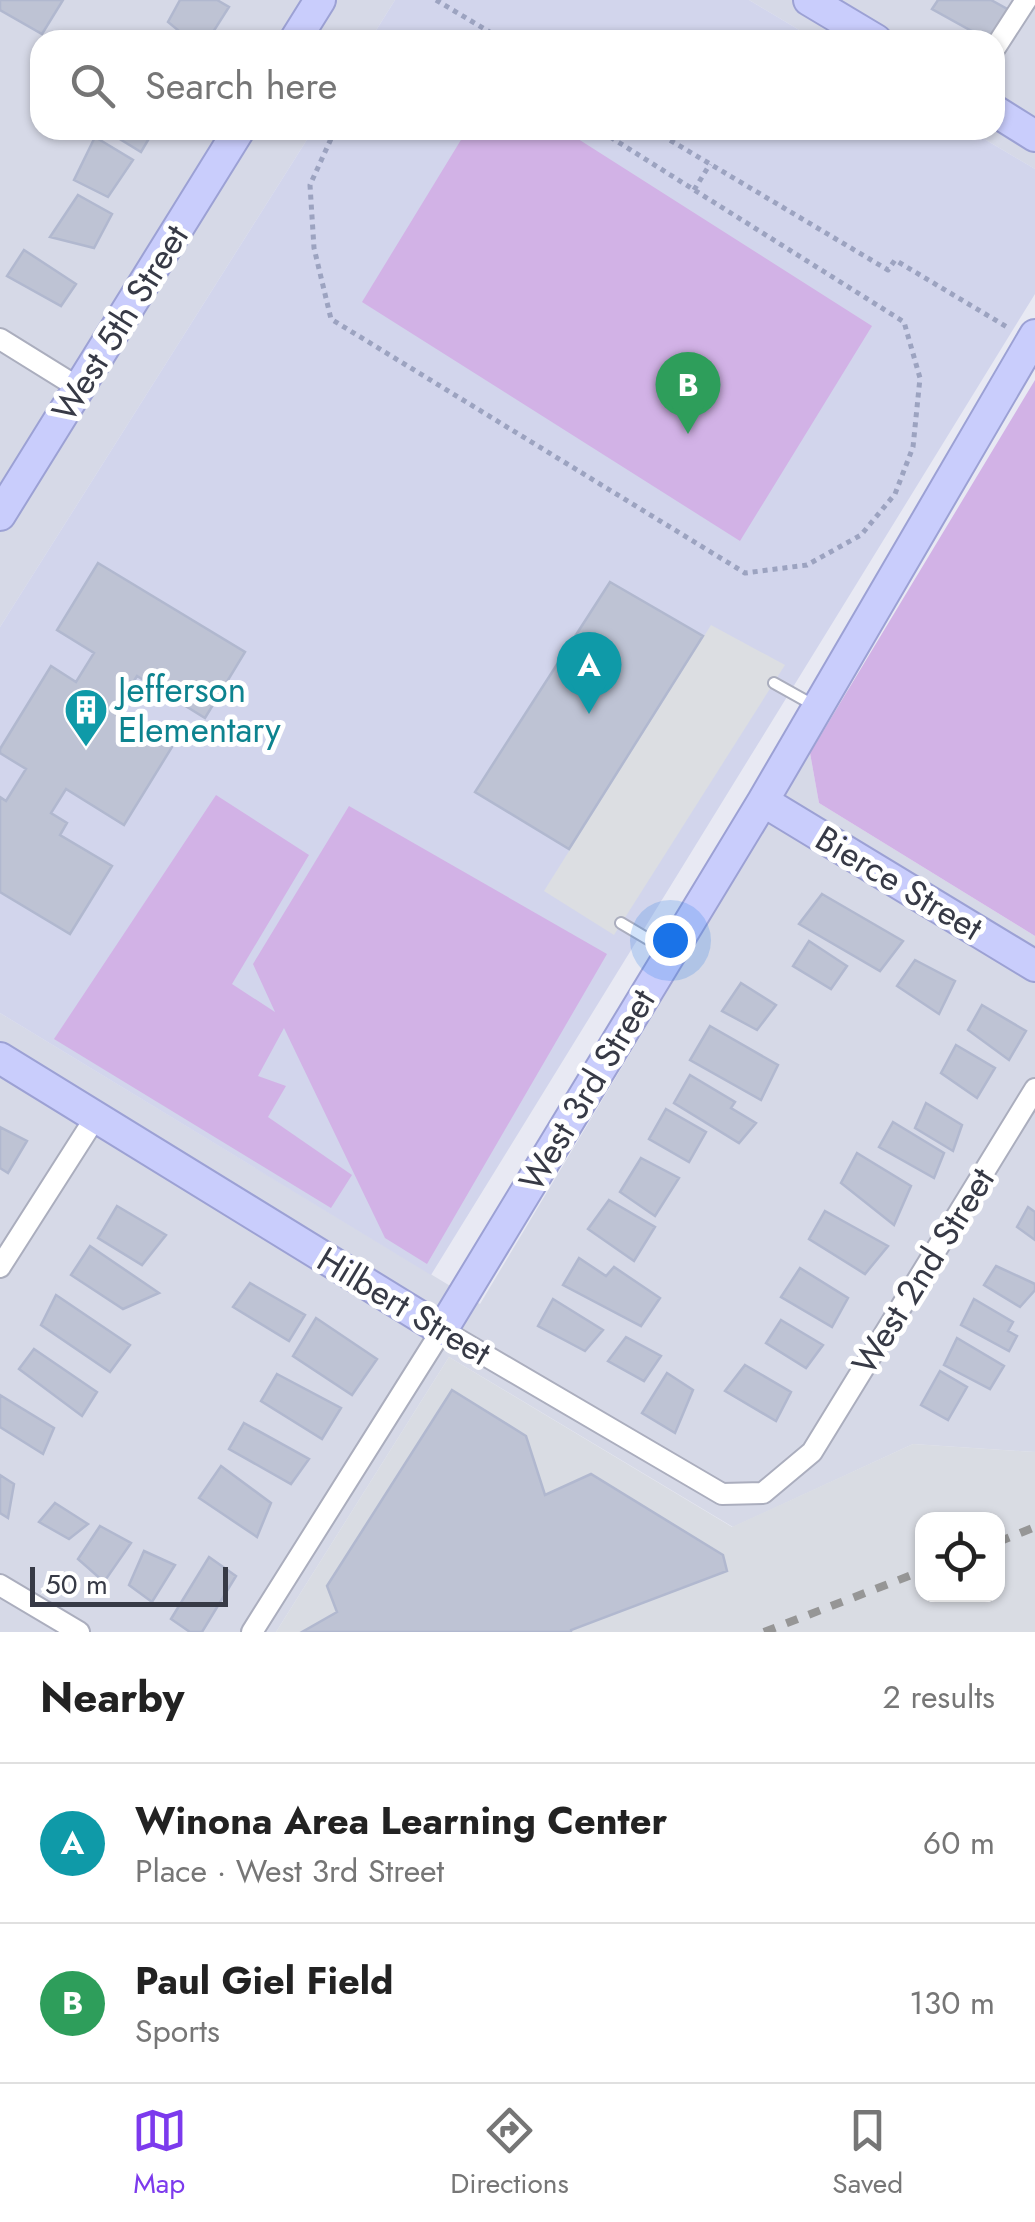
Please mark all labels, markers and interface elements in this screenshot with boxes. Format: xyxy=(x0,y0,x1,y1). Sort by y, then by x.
search box xyxy=(30,30,1005,140)
icon: search xyxy=(65,58,120,113)
text: Search here xyxy=(145,58,337,113)
street label: West 5th Street xyxy=(40,215,201,431)
pin: B xyxy=(656,352,720,434)
pin: A xyxy=(556,632,622,714)
place label: Jefferson Elementary xyxy=(114,665,281,755)
building icon: Jefferson Elementary xyxy=(63,687,109,748)
street label: Bierce Street xyxy=(806,813,992,953)
your location xyxy=(645,915,696,966)
street label: West 3rd Street xyxy=(507,979,667,1201)
street label: West 2nd Street xyxy=(839,1158,1007,1384)
street label: Hilbert Street xyxy=(308,1234,501,1378)
map controls xyxy=(915,1512,1005,1602)
button: locate xyxy=(915,1512,1005,1602)
scale bar xyxy=(30,1562,228,1606)
text: 50 m xyxy=(45,1564,108,1605)
text: Nearby xyxy=(40,1667,184,1728)
text: 2 results xyxy=(883,1674,995,1720)
text: Winona Area Learning Center xyxy=(135,1793,667,1848)
text: A xyxy=(61,1820,84,1866)
text: 60 m xyxy=(923,1820,995,1866)
text: Place · West 3rd Street xyxy=(135,1848,444,1894)
text: Paul Giel Field xyxy=(135,1953,393,2008)
text: B xyxy=(62,1980,83,2026)
text: 130 m xyxy=(909,1980,995,2026)
text: Sports xyxy=(135,2008,220,2054)
tab: Map xyxy=(132,2103,187,2204)
tab: Directions xyxy=(450,2103,569,2204)
tab: Saved xyxy=(832,2103,903,2204)

